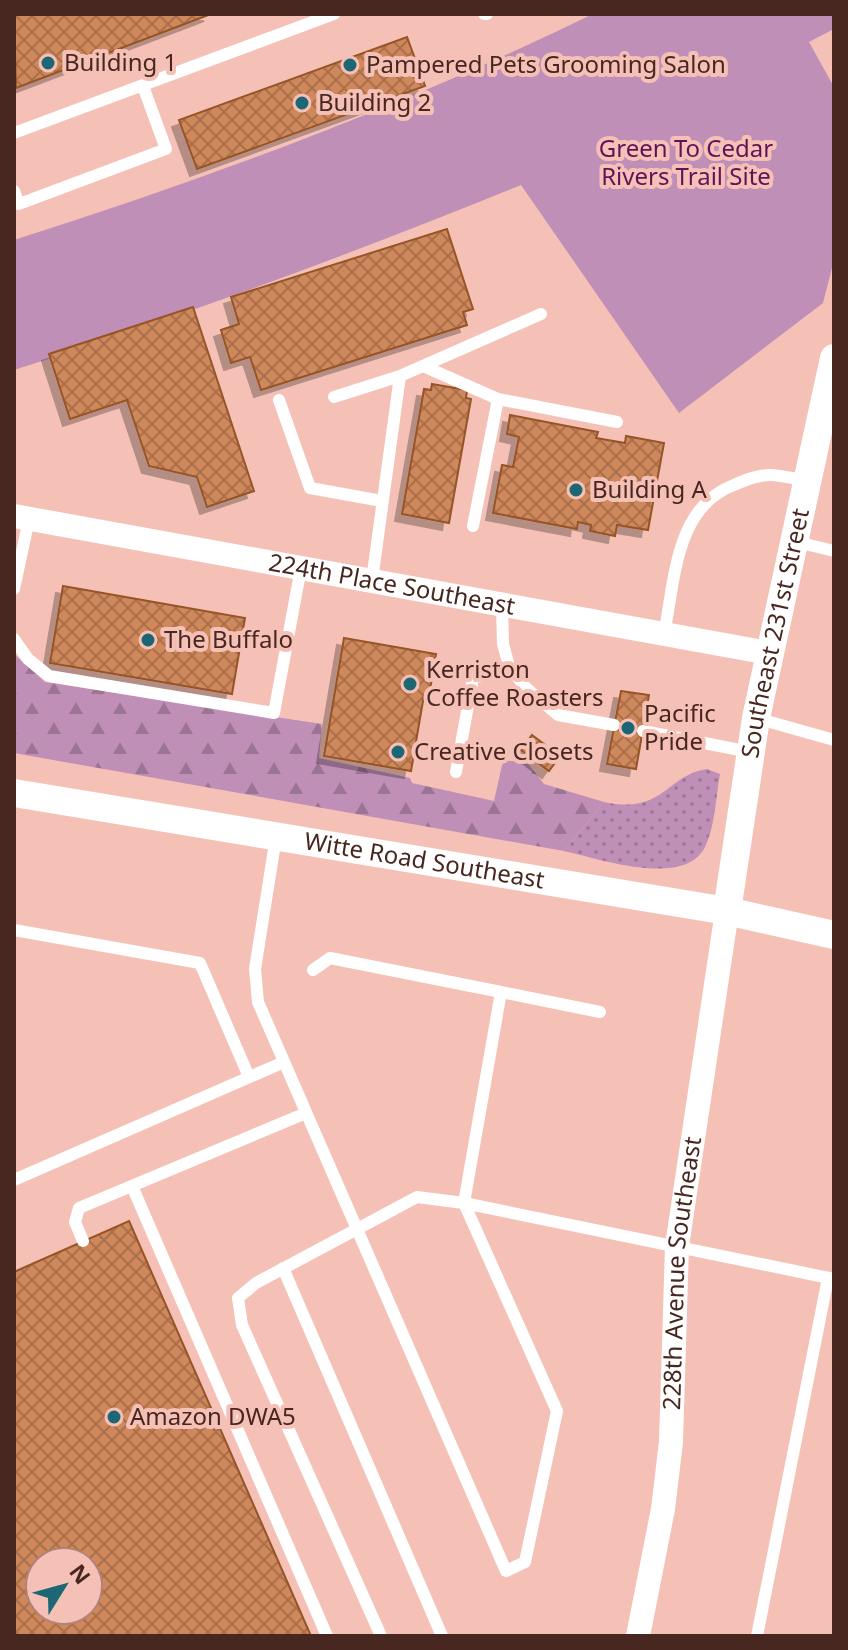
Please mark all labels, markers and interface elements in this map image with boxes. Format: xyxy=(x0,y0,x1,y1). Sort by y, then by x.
place label: Building 1 xyxy=(64,45,177,78)
place label: Pampered Pets Grooming Salon xyxy=(366,47,726,80)
marker: Building 1 xyxy=(39,54,57,72)
marker: Pampered Pets Grooming Salon xyxy=(341,56,359,74)
place label: Building 2 xyxy=(318,85,431,118)
marker: Building 2 xyxy=(293,94,311,112)
park label: Green To Cedar Rivers Trail Site xyxy=(599,131,773,192)
place label: Building A xyxy=(592,472,708,505)
marker: Building A xyxy=(567,481,585,499)
street label: Southeast 231st Street xyxy=(732,505,816,760)
street label: 224th Place Southeast xyxy=(266,545,518,622)
place label: The Buffalo xyxy=(164,622,293,655)
marker: The Buffalo xyxy=(139,631,157,649)
place label: Kerriston Coffee Roasters xyxy=(426,652,604,713)
marker: Kerriston Coffee Roasters xyxy=(401,675,419,693)
place label: Pacific Pride xyxy=(644,696,716,757)
marker: Pacific Pride xyxy=(619,719,637,737)
place label: Creative Closets xyxy=(414,734,594,767)
marker: Creative Closets xyxy=(389,743,407,761)
street label: Witte Road Southeast xyxy=(302,823,547,896)
street label: 228th Avenue Southeast xyxy=(654,1134,708,1411)
place label: Amazon DWA5 xyxy=(130,1399,296,1432)
marker: Amazon DWA5 xyxy=(105,1408,123,1426)
north arrow xyxy=(24,1546,104,1626)
text: N xyxy=(63,1557,98,1590)

